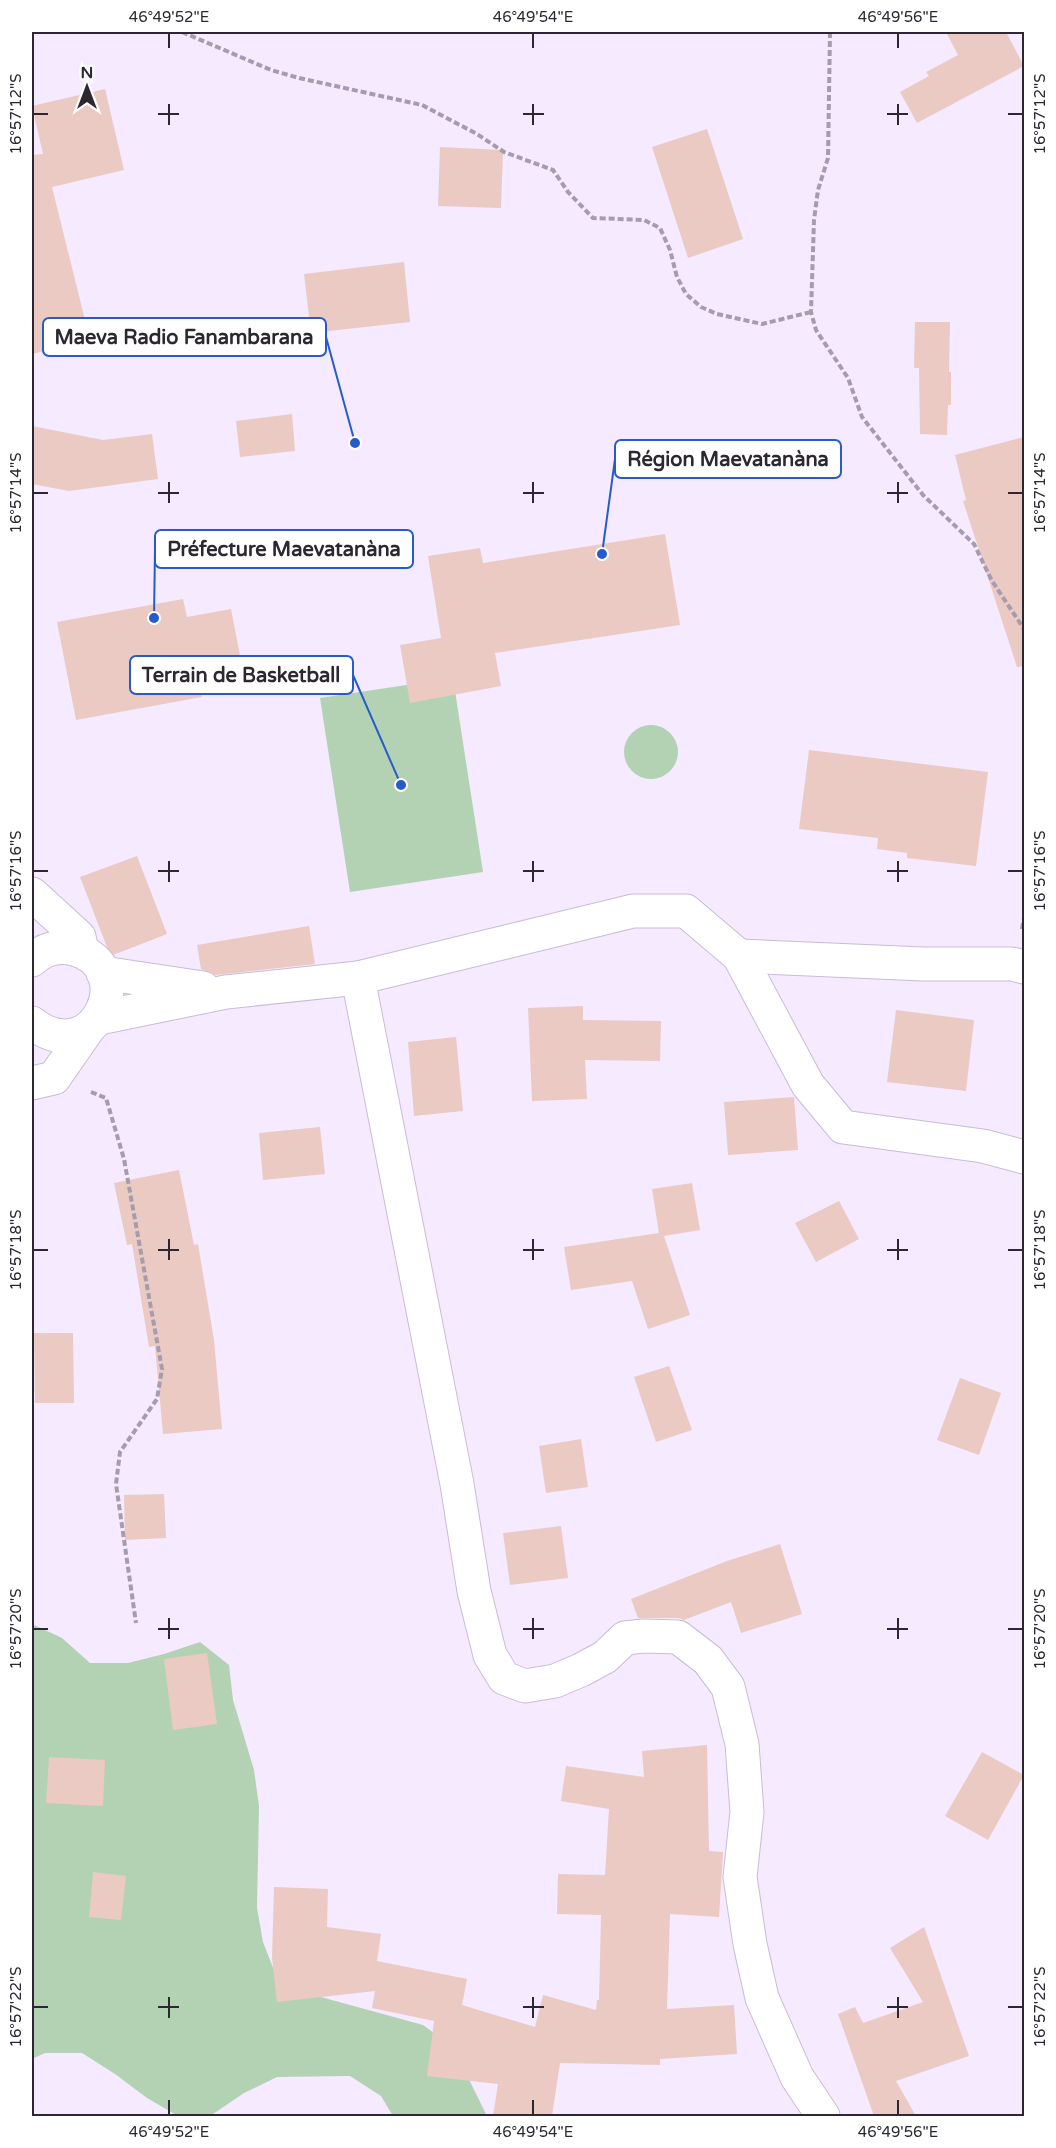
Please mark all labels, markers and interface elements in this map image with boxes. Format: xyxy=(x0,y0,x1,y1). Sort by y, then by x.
text: 46°49'52"E xyxy=(129,8,209,26)
text: 46°49'54"E xyxy=(493,8,573,26)
text: 46°49'56"E xyxy=(858,8,938,26)
north arrow xyxy=(57,57,117,117)
text: N xyxy=(81,63,93,83)
text: 16°57'12"S xyxy=(7,74,25,154)
text: 16°57'12"S xyxy=(1031,74,1049,154)
callout: Maeva Radio Fanambarana xyxy=(43,318,326,356)
text: Maeva Radio Fanambarana xyxy=(55,326,313,350)
callout: Région Maevatanàna xyxy=(615,440,841,478)
text: Région Maevatanàna xyxy=(627,448,829,472)
text: 16°57'14"S xyxy=(7,453,25,533)
text: 16°57'14"S xyxy=(1031,453,1049,533)
callout: Préfecture Maevatanàna xyxy=(155,530,413,568)
text: Préfecture Maevatanàna xyxy=(167,538,401,562)
callout: Terrain de Basketball xyxy=(130,656,353,694)
text: Terrain de Basketball xyxy=(141,664,340,688)
text: 16°57'16"S xyxy=(7,831,25,911)
text: 16°57'16"S xyxy=(1031,831,1049,911)
text: 16°57'18"S xyxy=(7,1210,25,1290)
text: 16°57'18"S xyxy=(1031,1210,1049,1290)
text: 16°57'20"S xyxy=(7,1589,25,1669)
text: 16°57'20"S xyxy=(1031,1589,1049,1669)
text: 16°57'22"S xyxy=(7,1967,25,2047)
text: 16°57'22"S xyxy=(1031,1967,1049,2047)
text: 46°49'52"E xyxy=(129,2123,209,2141)
text: 46°49'54"E xyxy=(493,2123,573,2141)
text: 46°49'56"E xyxy=(858,2123,938,2141)

